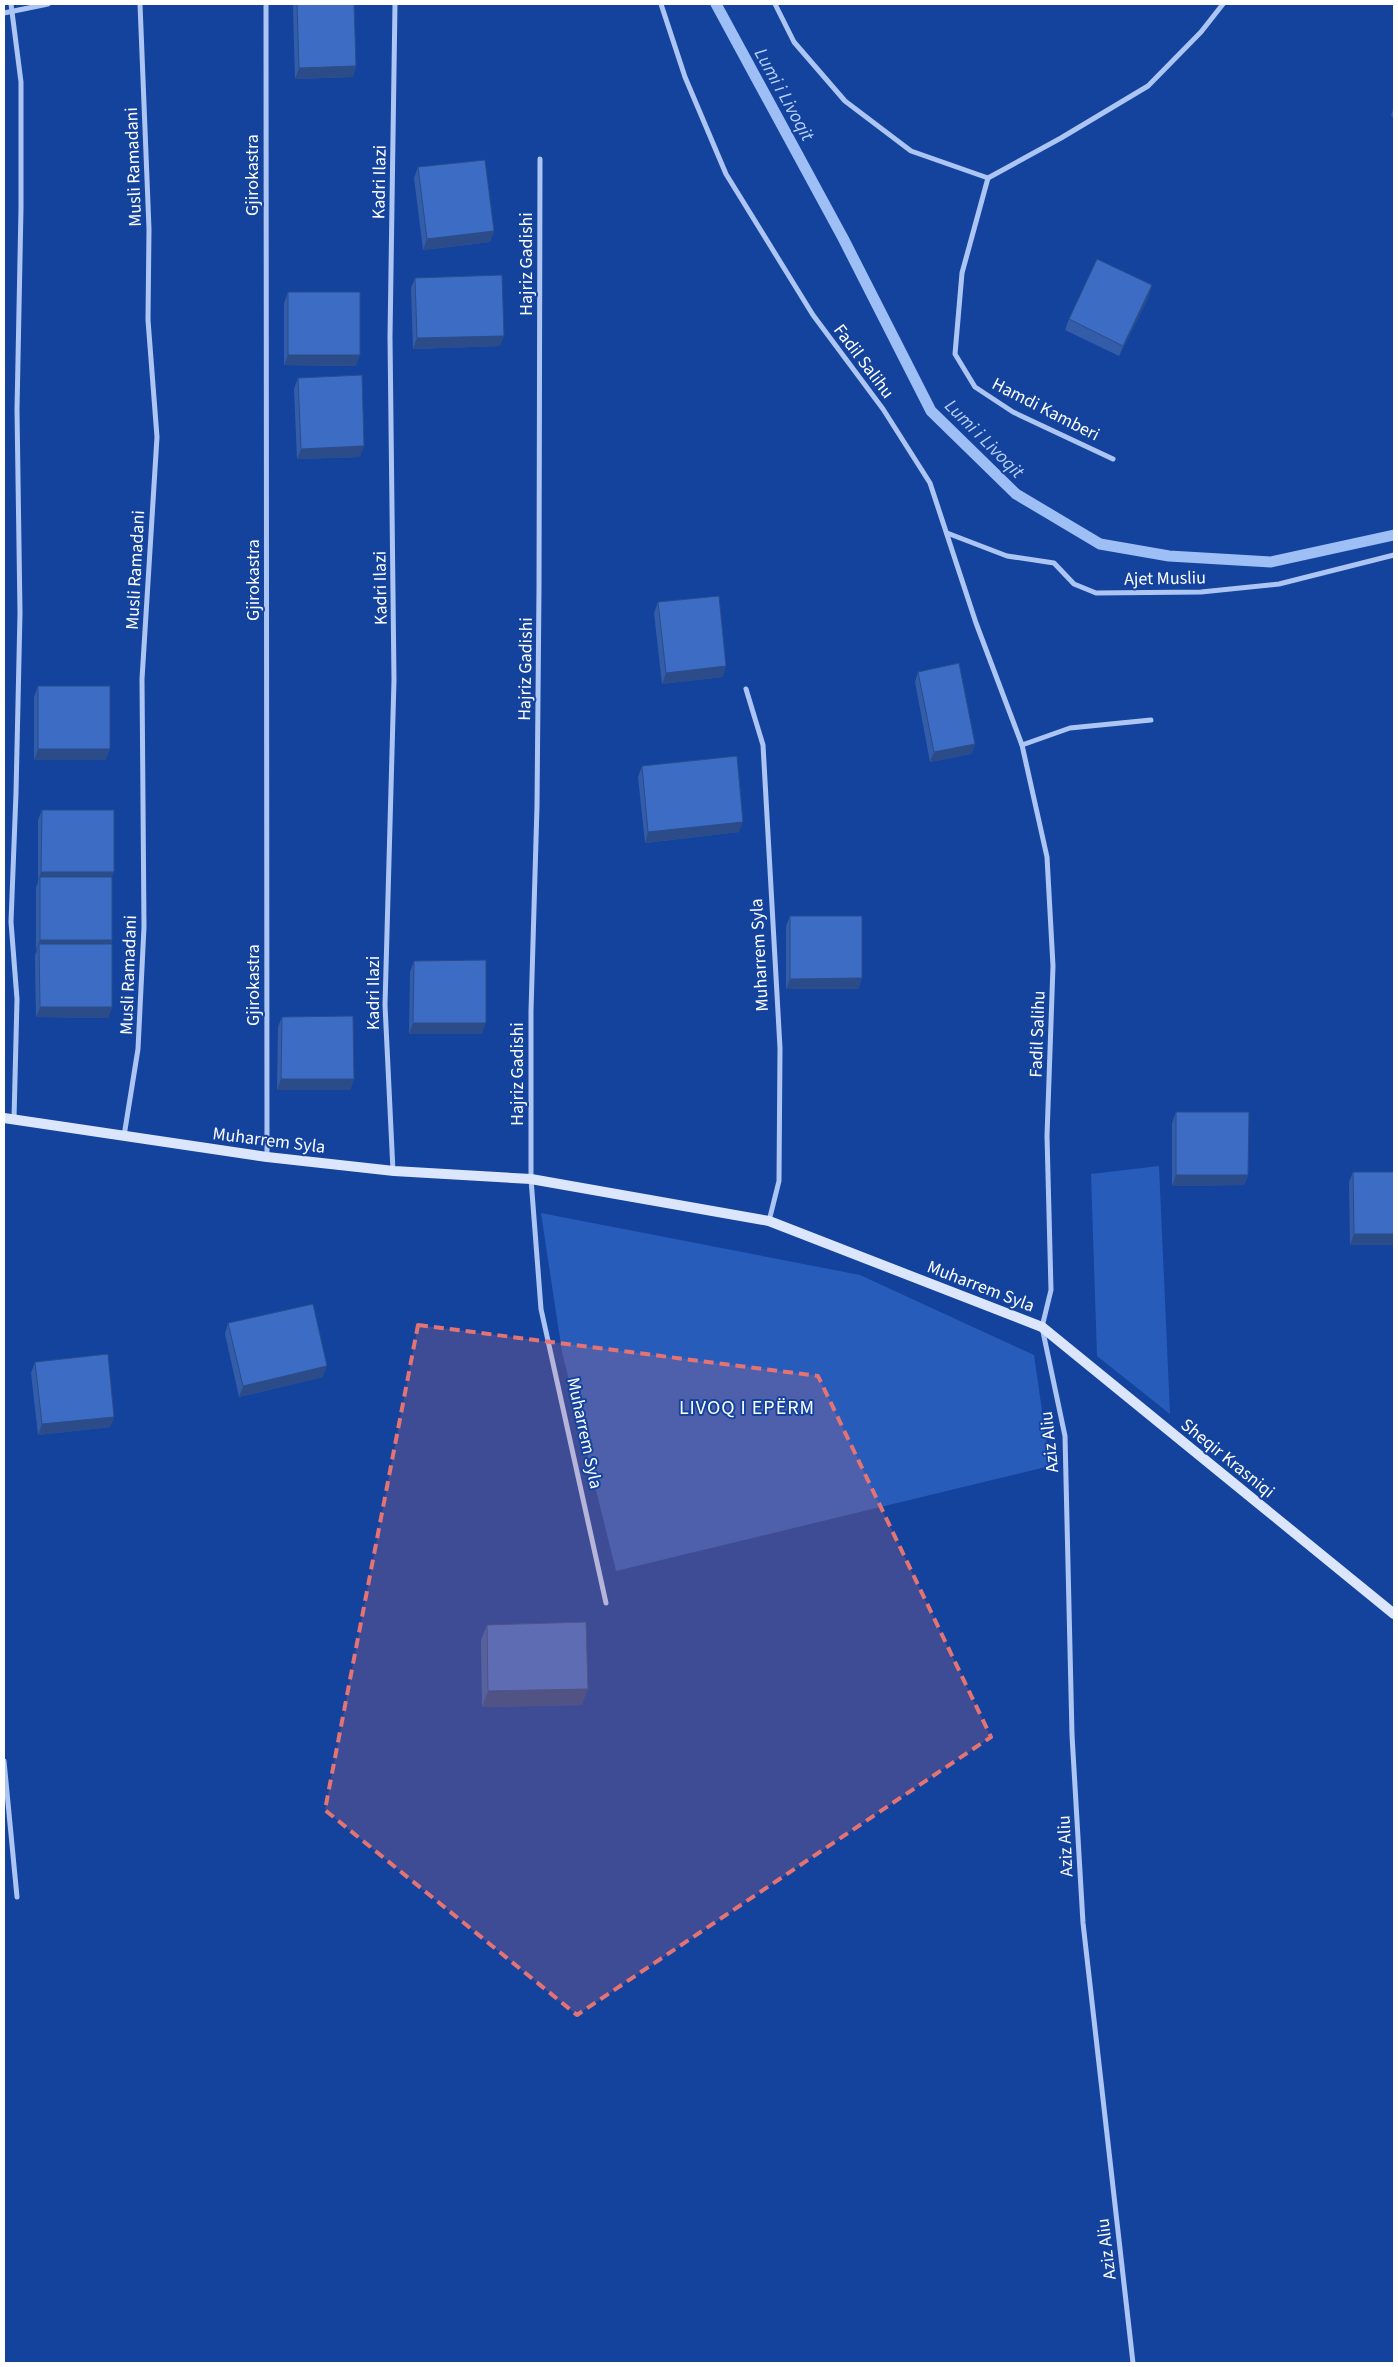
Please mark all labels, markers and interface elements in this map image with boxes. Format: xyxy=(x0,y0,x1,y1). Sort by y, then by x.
water label: Lumi i Livoqit xyxy=(747,43,821,147)
street label: Musli Ramadani xyxy=(119,107,148,227)
street label: Gjirokastra xyxy=(240,134,265,216)
street label: Kadri Ilazi xyxy=(366,145,393,219)
street label: Hajriz Gadishi xyxy=(514,212,539,316)
street label: Fadil Salihu xyxy=(827,319,900,404)
street label: Hamdi Kamberi xyxy=(988,372,1104,447)
water label: Lumi i Livoqit xyxy=(938,393,1030,485)
street label: Musli Ramadani xyxy=(120,510,151,630)
street label: Gjirokastra xyxy=(241,539,266,621)
street label: Kadri Ilazi xyxy=(367,551,394,625)
street label: Ajet Musliu xyxy=(1124,565,1206,592)
street label: Hajriz Gadishi xyxy=(512,617,539,721)
street label: Muharrem Syla xyxy=(744,898,775,1012)
street label: Musli Ramadani xyxy=(114,915,143,1035)
street label: Gjirokastra xyxy=(241,944,266,1026)
street label: Kadri Ilazi xyxy=(361,956,386,1030)
street label: Fadil Salihu xyxy=(1023,990,1052,1078)
street label: Hajriz Gadishi xyxy=(505,1022,530,1126)
street label: Muharrem Syla xyxy=(211,1121,327,1160)
street label: Muharrem Syla xyxy=(924,1255,1038,1318)
street label: Muharrem Syla xyxy=(561,1375,609,1491)
district label: LIVOQ I EPËRM xyxy=(679,1394,815,1422)
street label: Aziz Aliu xyxy=(1034,1410,1065,1474)
street label: Sheqir Krasniqi xyxy=(1175,1413,1280,1504)
street label: Aziz Aliu xyxy=(1051,1815,1080,1877)
street label: Aziz Aliu xyxy=(1090,2217,1123,2281)

